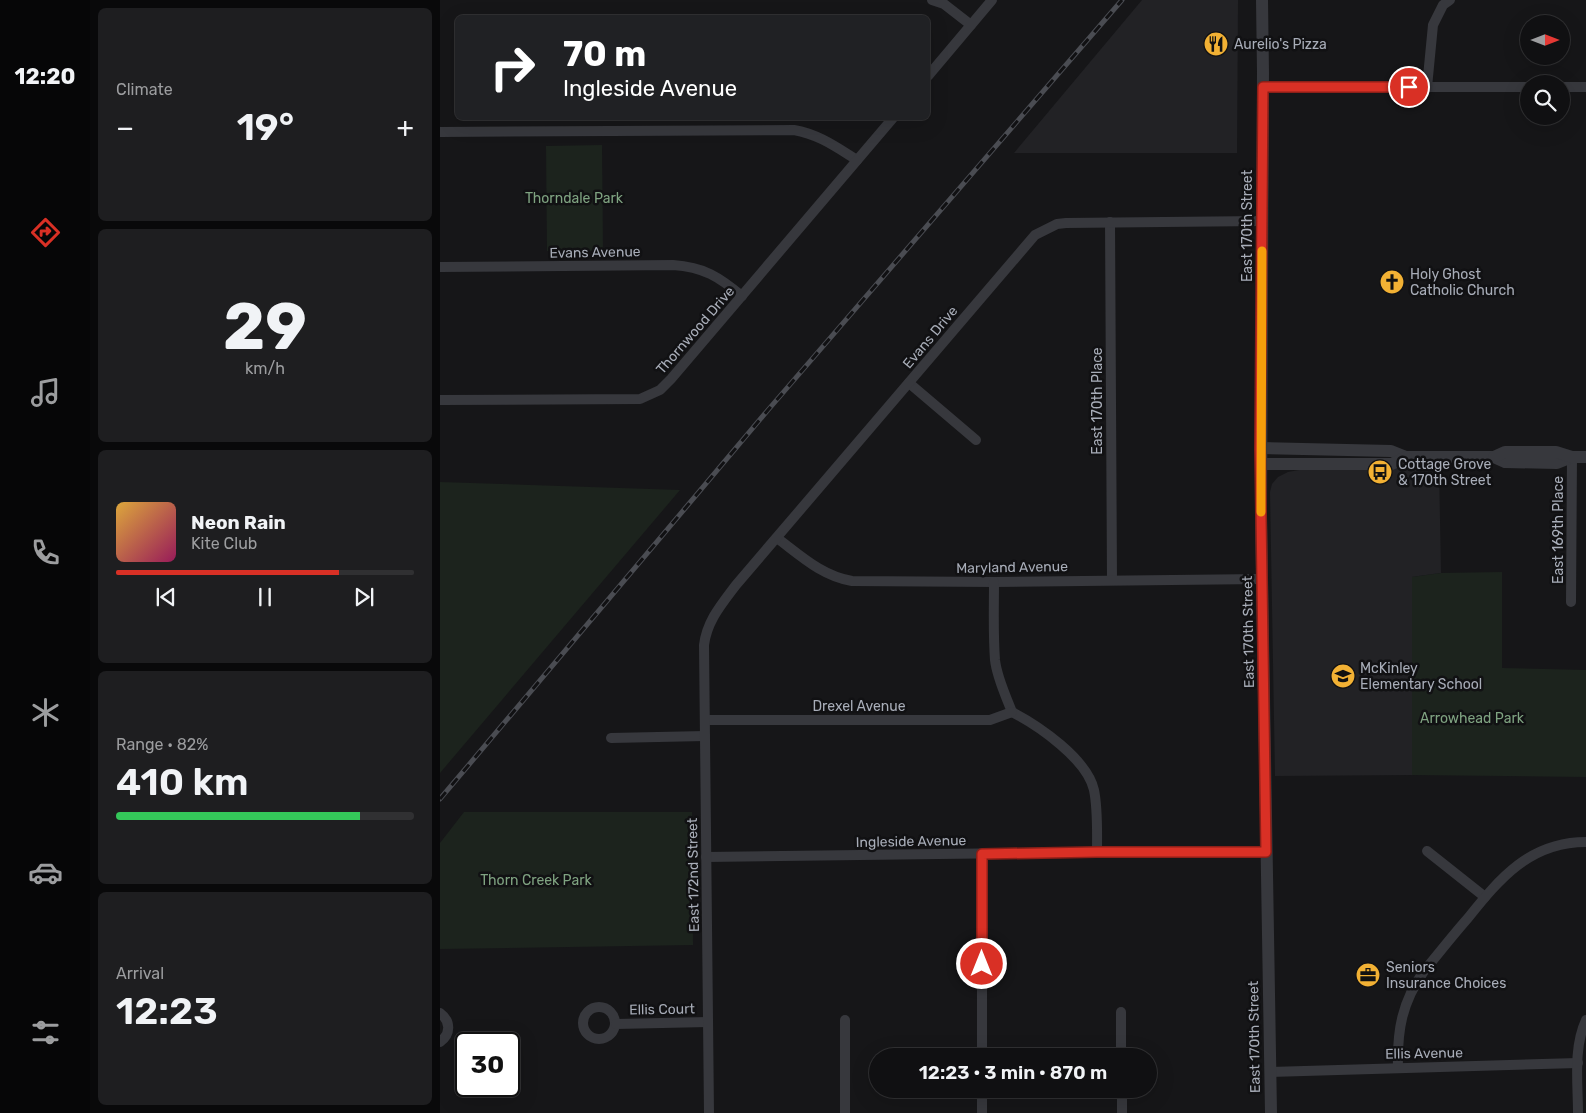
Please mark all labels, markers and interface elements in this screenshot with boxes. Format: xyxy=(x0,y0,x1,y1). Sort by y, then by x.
north arrow xyxy=(1520,15,1570,65)
map controls xyxy=(1520,15,1570,125)
restaurant icon: Aurelio's Pizza xyxy=(1203,31,1229,57)
text: 70 m xyxy=(563,33,646,75)
icon: right xyxy=(480,35,545,100)
place label: Aurelio's Pizza xyxy=(1234,36,1327,53)
text: 12:20 xyxy=(15,63,75,90)
pin xyxy=(1388,66,1430,108)
icon: arrive xyxy=(1395,73,1423,101)
text: Ingleside Avenue xyxy=(563,75,737,102)
button: search xyxy=(1520,75,1570,125)
text: Climate xyxy=(116,80,173,99)
text: 19° xyxy=(237,104,294,150)
text: − xyxy=(116,111,134,144)
text: + xyxy=(397,111,414,144)
street label: East 170th Street xyxy=(1239,169,1256,282)
park label: Thorndale Park xyxy=(525,190,624,207)
icon: directions xyxy=(28,215,63,250)
street label: Evans Avenue xyxy=(549,243,641,262)
place label: Holy Ghost Catholic Church xyxy=(1410,266,1515,299)
church icon: Holy Ghost Catholic Church xyxy=(1379,269,1405,295)
street label: Thornwood Drive xyxy=(653,283,738,378)
text: 29 xyxy=(223,288,307,365)
street label: Evans Drive xyxy=(899,303,961,372)
street label: East 170th Place xyxy=(1089,347,1106,455)
text: km/h xyxy=(245,359,285,378)
icon: music xyxy=(28,375,63,410)
place label: Cottage Grove & 170th Street xyxy=(1398,456,1492,489)
bus stop icon: Cottage Grove & 170th Street xyxy=(1367,459,1393,485)
street label: East 169th Place xyxy=(1550,476,1567,584)
text: Neon Rain xyxy=(191,511,286,534)
text: Kite Club xyxy=(191,534,257,553)
icon: phone xyxy=(28,535,63,570)
street label: Maryland Avenue xyxy=(956,558,1068,577)
street label: East 170th Street xyxy=(1239,575,1258,688)
icon: previous xyxy=(152,583,180,611)
icon: pause xyxy=(251,583,279,611)
icon: next xyxy=(350,583,378,611)
place label: McKinley Elementary School xyxy=(1360,660,1482,693)
school or university icon: McKinley Elementary School xyxy=(1330,663,1356,689)
icon: climate xyxy=(28,695,63,730)
street label: Drexel Avenue xyxy=(812,698,906,715)
park label: Arrowhead Park xyxy=(1420,710,1525,727)
text: Range · 82% xyxy=(116,735,208,754)
text: 410 km xyxy=(116,759,249,805)
street label: East 172nd Street xyxy=(684,817,703,932)
street label: Ingleside Avenue xyxy=(856,832,967,851)
icon: car xyxy=(28,855,63,890)
park label: Thorn Creek Park xyxy=(480,872,592,889)
position arrow xyxy=(955,937,1007,989)
place label: Seniors Insurance Choices xyxy=(1386,959,1506,992)
office icon: Seniors Insurance Choices xyxy=(1355,962,1381,988)
text: Arrival xyxy=(116,964,164,983)
street label: East 170th Street xyxy=(1245,980,1264,1093)
text: 12:23 xyxy=(116,988,218,1034)
street label: Ellis Court xyxy=(629,1000,696,1019)
icon: filters xyxy=(28,1015,63,1050)
speed limit sign: 30 xyxy=(455,1032,520,1097)
street label: Ellis Avenue xyxy=(1385,1044,1463,1063)
text: 12:23 · 3 min · 870 m xyxy=(919,1061,1107,1084)

